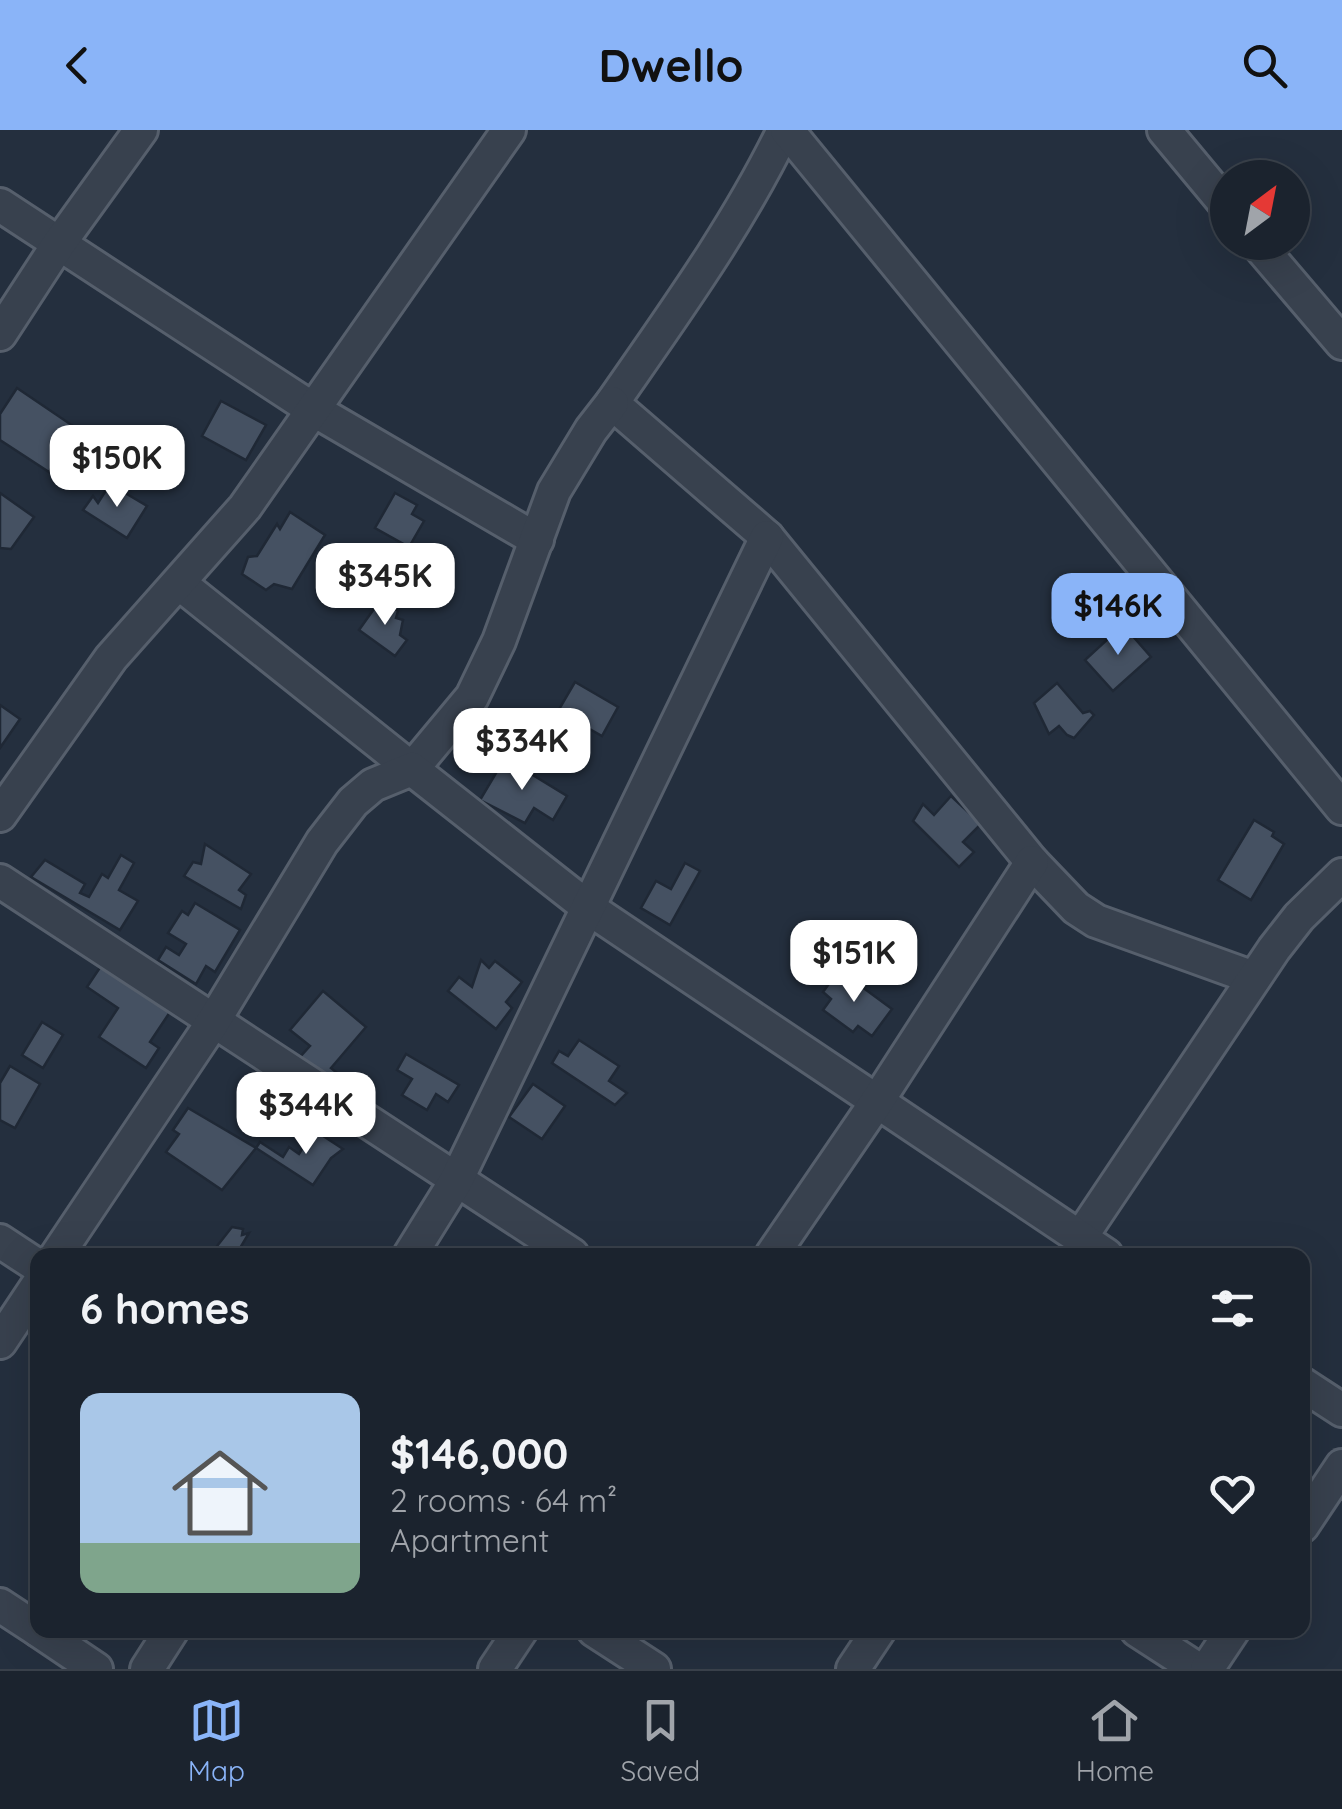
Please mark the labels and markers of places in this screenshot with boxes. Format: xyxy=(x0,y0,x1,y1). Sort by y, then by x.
pin: $150K xyxy=(47,425,187,510)
pin: $345K xyxy=(315,543,455,628)
pin: $146K xyxy=(1048,573,1188,658)
pin: $334K xyxy=(452,708,592,793)
pin: $151K xyxy=(784,920,924,1005)
pin: $344K xyxy=(236,1072,376,1157)

